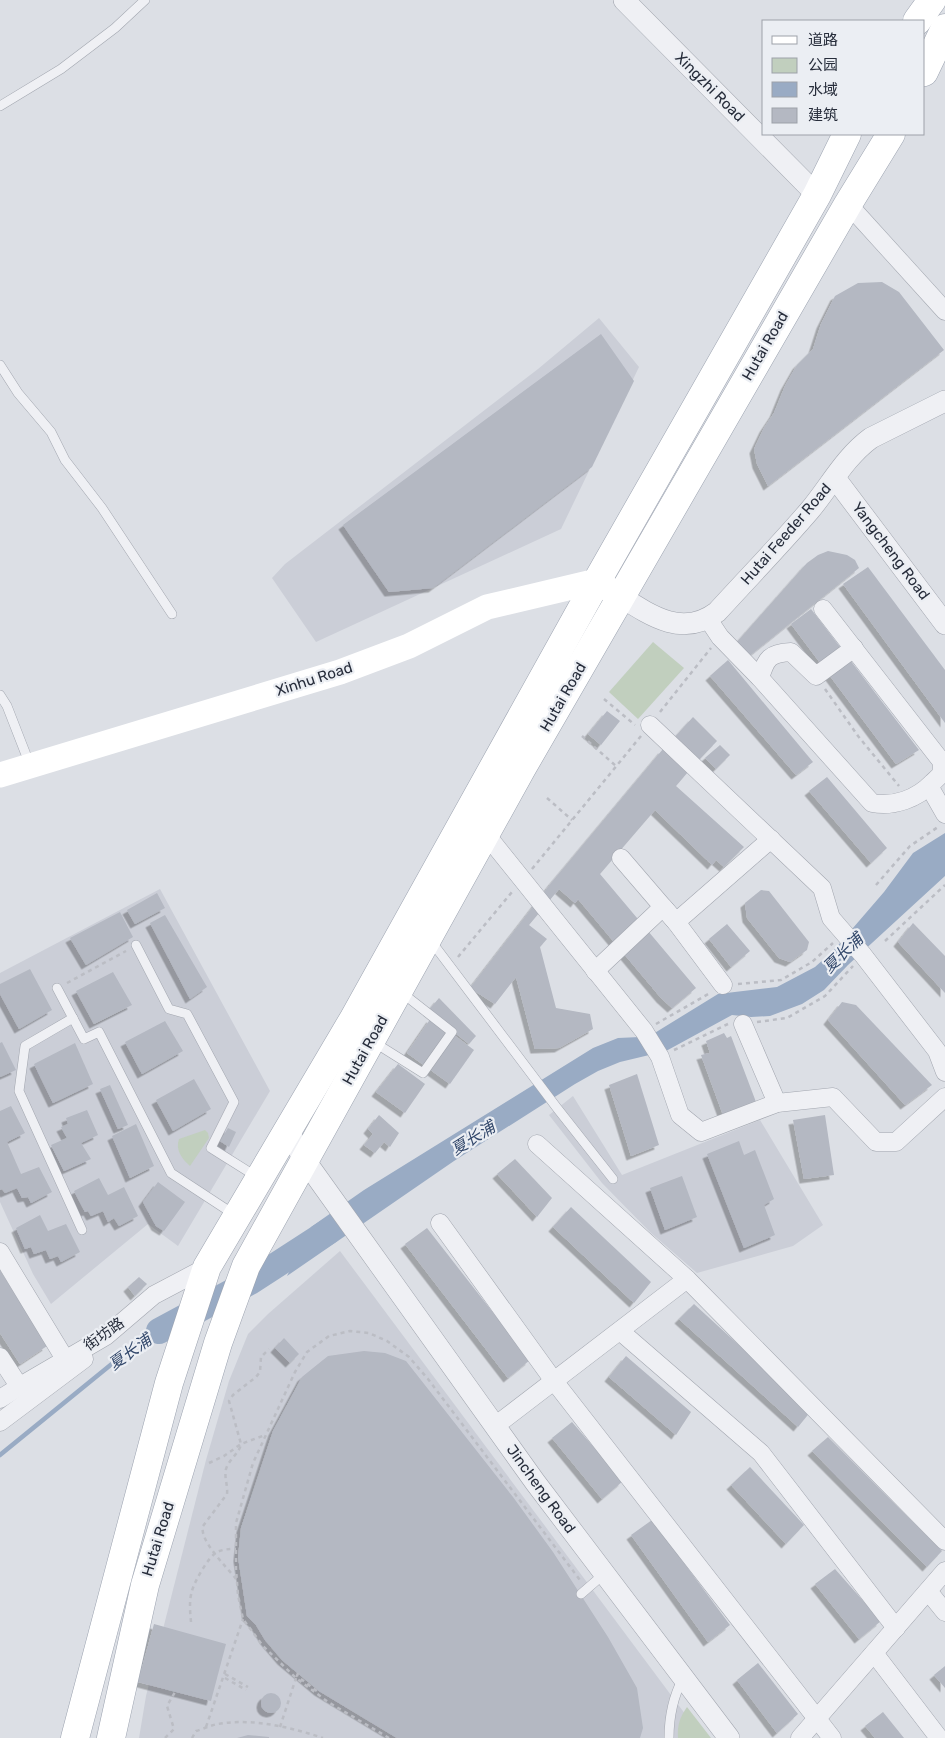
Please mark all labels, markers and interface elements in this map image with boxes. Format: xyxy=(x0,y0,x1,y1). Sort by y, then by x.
legend xyxy=(762,20,925,135)
text: 道路 xyxy=(808,31,838,49)
street label: Xingzhi Road xyxy=(672,49,748,125)
text: 公园 xyxy=(808,56,838,74)
text: 水域 xyxy=(808,81,838,99)
text: 建筑 xyxy=(808,106,838,124)
street label: Hutai Road xyxy=(738,308,792,384)
street label: Hutai Feeder Road xyxy=(737,480,835,588)
street label: Yangcheng Road xyxy=(848,499,934,603)
street label: Xinhu Road xyxy=(273,658,355,700)
street label: Hutai Road xyxy=(536,659,590,735)
water label: 夏长浦 xyxy=(819,927,869,977)
street label: Hutai Road xyxy=(339,1012,391,1088)
water label: 夏长浦 xyxy=(448,1116,501,1159)
street label: 街坊路 xyxy=(80,1314,128,1354)
water label: 夏长浦 xyxy=(105,1328,157,1374)
street label: Jincheng Road xyxy=(503,1441,579,1537)
street label: Hutai Road xyxy=(138,1500,178,1578)

